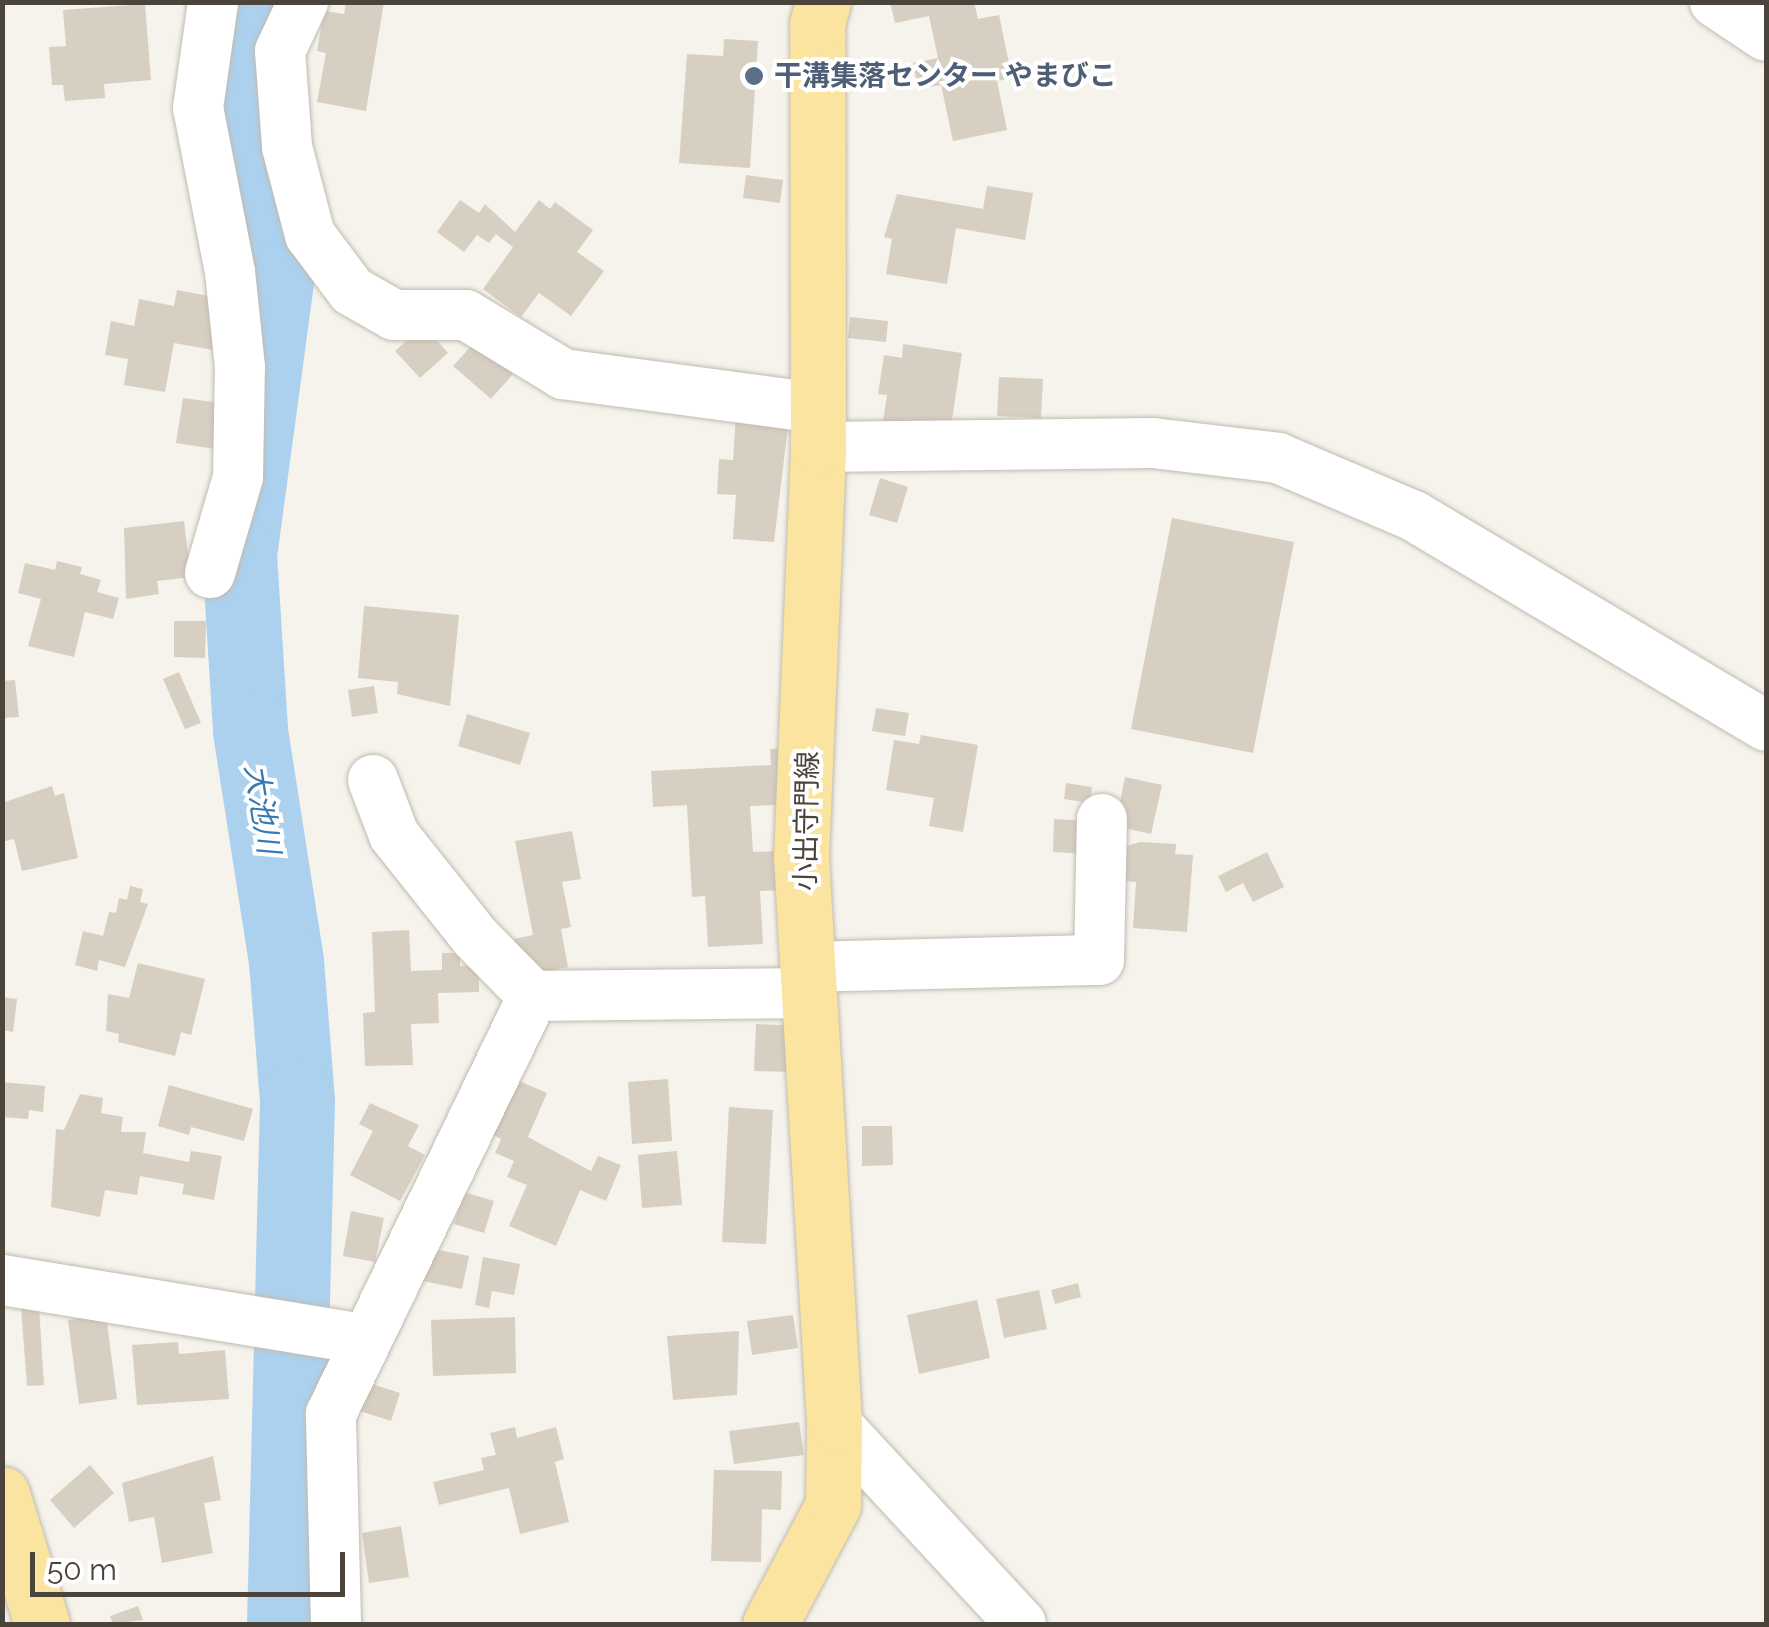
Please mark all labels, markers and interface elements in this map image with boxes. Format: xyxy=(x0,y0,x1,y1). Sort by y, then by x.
place label: 干溝集落センター やまびこ xyxy=(774,59,1117,93)
marker: 干溝集落センター やまびこ xyxy=(743,65,765,87)
street label: 小出守門線 xyxy=(789,751,825,891)
water label: 大池川 xyxy=(237,762,287,856)
scale bar xyxy=(35,1532,350,1594)
text: 50 m xyxy=(47,1552,117,1587)

